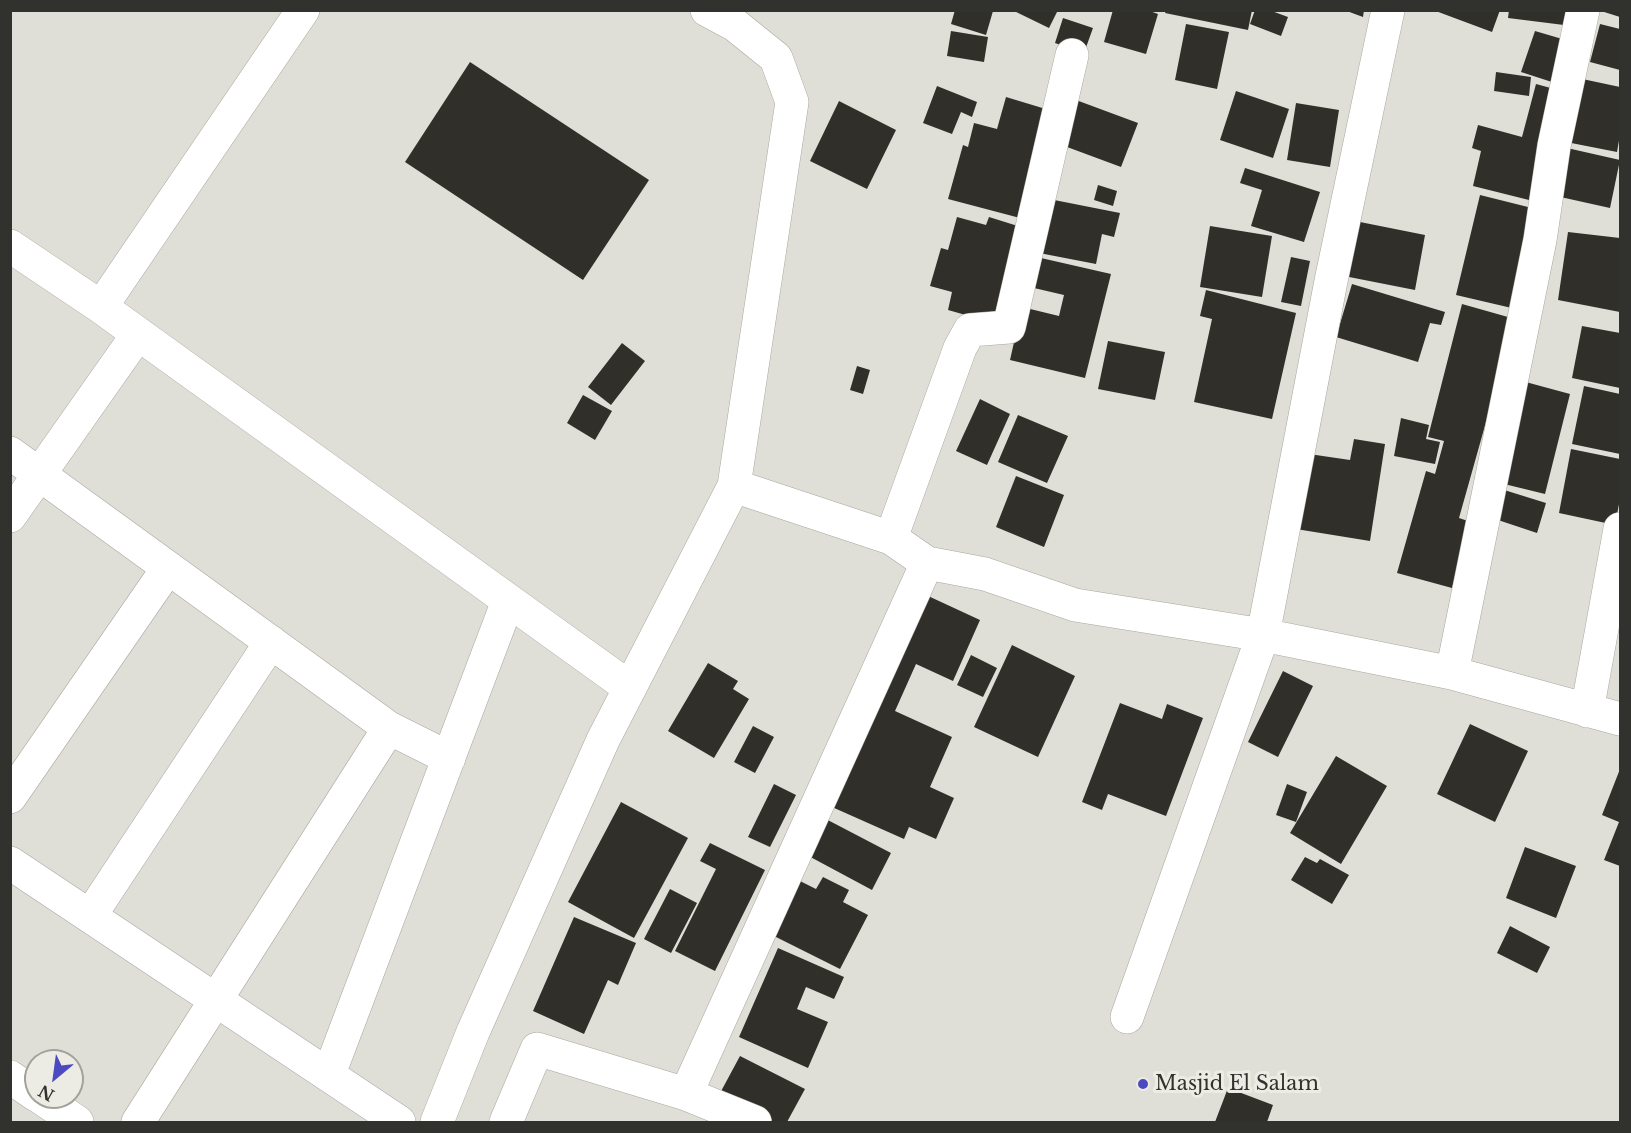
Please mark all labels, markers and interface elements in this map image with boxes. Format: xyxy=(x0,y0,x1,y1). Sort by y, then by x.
north arrow xyxy=(24,1049,84,1109)
place label: Masjid El Salam xyxy=(1155,1072,1319,1096)
marker: Masjid El Salam xyxy=(1136,1077,1150,1091)
text: N xyxy=(35,1081,58,1105)

